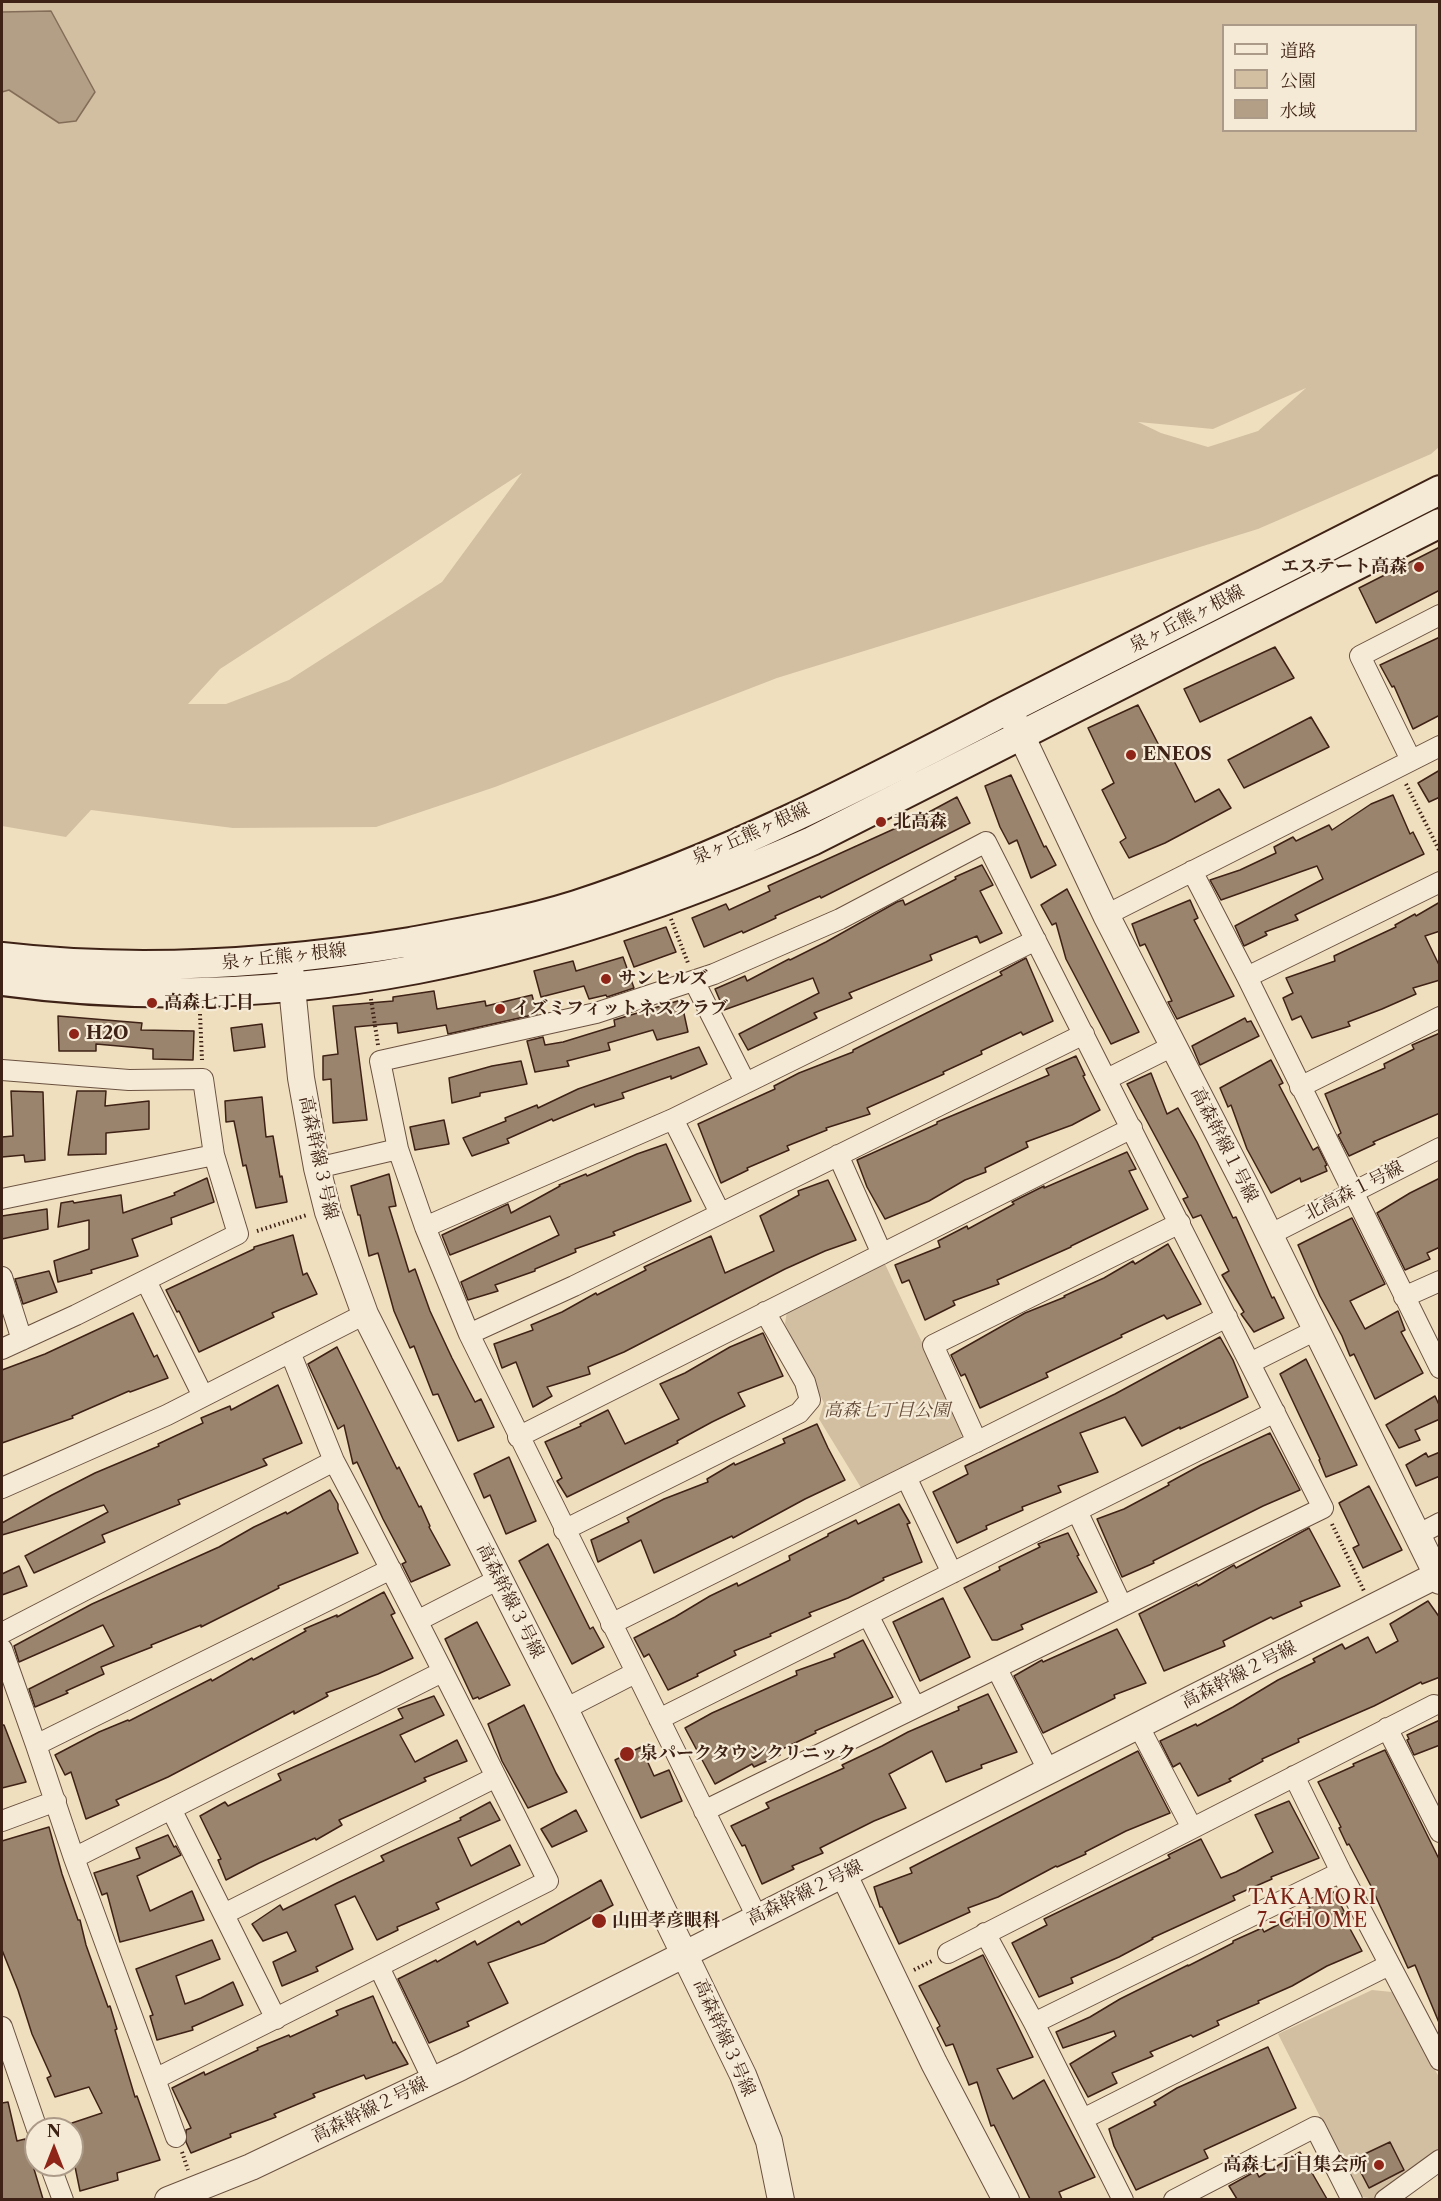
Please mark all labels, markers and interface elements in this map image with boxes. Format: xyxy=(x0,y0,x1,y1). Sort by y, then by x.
legend xyxy=(1222,24,1417,132)
text: 道路 xyxy=(1280,40,1316,62)
text: 公園 xyxy=(1280,70,1316,92)
text: 水域 xyxy=(1280,100,1316,122)
place label: エステート高森 xyxy=(1281,556,1407,578)
marker: エステート高森 xyxy=(1412,560,1426,574)
street label: 泉ヶ丘熊ヶ根線 xyxy=(1126,581,1248,657)
place label: ENEOS xyxy=(1143,744,1212,766)
marker: ENEOS xyxy=(1124,748,1138,762)
street label: 泉ヶ丘熊ヶ根線 xyxy=(689,799,813,869)
place label: 北高森 xyxy=(893,811,947,833)
marker: 北高森 xyxy=(874,815,888,829)
street label: 泉ヶ丘熊ヶ根線 xyxy=(220,940,348,974)
place label: サンヒルズ xyxy=(618,968,708,990)
marker: サンヒルズ xyxy=(599,972,613,986)
place label: 高森七丁目 xyxy=(164,992,254,1014)
marker: 高森七丁目 xyxy=(145,996,159,1010)
place label: イズミフィットネスクラブ xyxy=(512,998,728,1020)
marker: イズミフィットネスクラブ xyxy=(493,1002,507,1016)
place label: H2O xyxy=(86,1023,129,1045)
marker: H2O xyxy=(67,1027,81,1041)
street label: 高森幹線１号線 xyxy=(1186,1084,1262,1206)
street label: 高森幹線３号線 xyxy=(294,1094,342,1222)
street label: 北高森１号線 xyxy=(1301,1157,1407,1225)
park label: 高森七丁目公園 xyxy=(824,1400,950,1422)
street label: 高森幹線３号線 xyxy=(472,1540,548,1662)
street label: 高森幹線２号線 xyxy=(1178,1637,1300,1713)
place label: 泉パークタウンクリニック xyxy=(640,1743,856,1765)
marker: 泉パークタウンクリニック xyxy=(618,1745,636,1763)
street label: 高森幹線２号線 xyxy=(744,1856,866,1930)
district label: TAKAMORI 7-CHOME xyxy=(1248,1886,1378,1933)
place label: 山田孝彦眼科 xyxy=(612,1910,720,1932)
marker: 山田孝彦眼科 xyxy=(590,1912,608,1930)
street label: 高森幹線３号線 xyxy=(689,1976,759,2100)
street label: 高森幹線２号線 xyxy=(309,2073,431,2147)
north arrow xyxy=(24,2117,84,2177)
text: N xyxy=(47,2121,61,2141)
place label: 高森七丁目集会所 xyxy=(1223,2154,1367,2176)
marker: 高森七丁目集会所 xyxy=(1372,2158,1386,2172)

